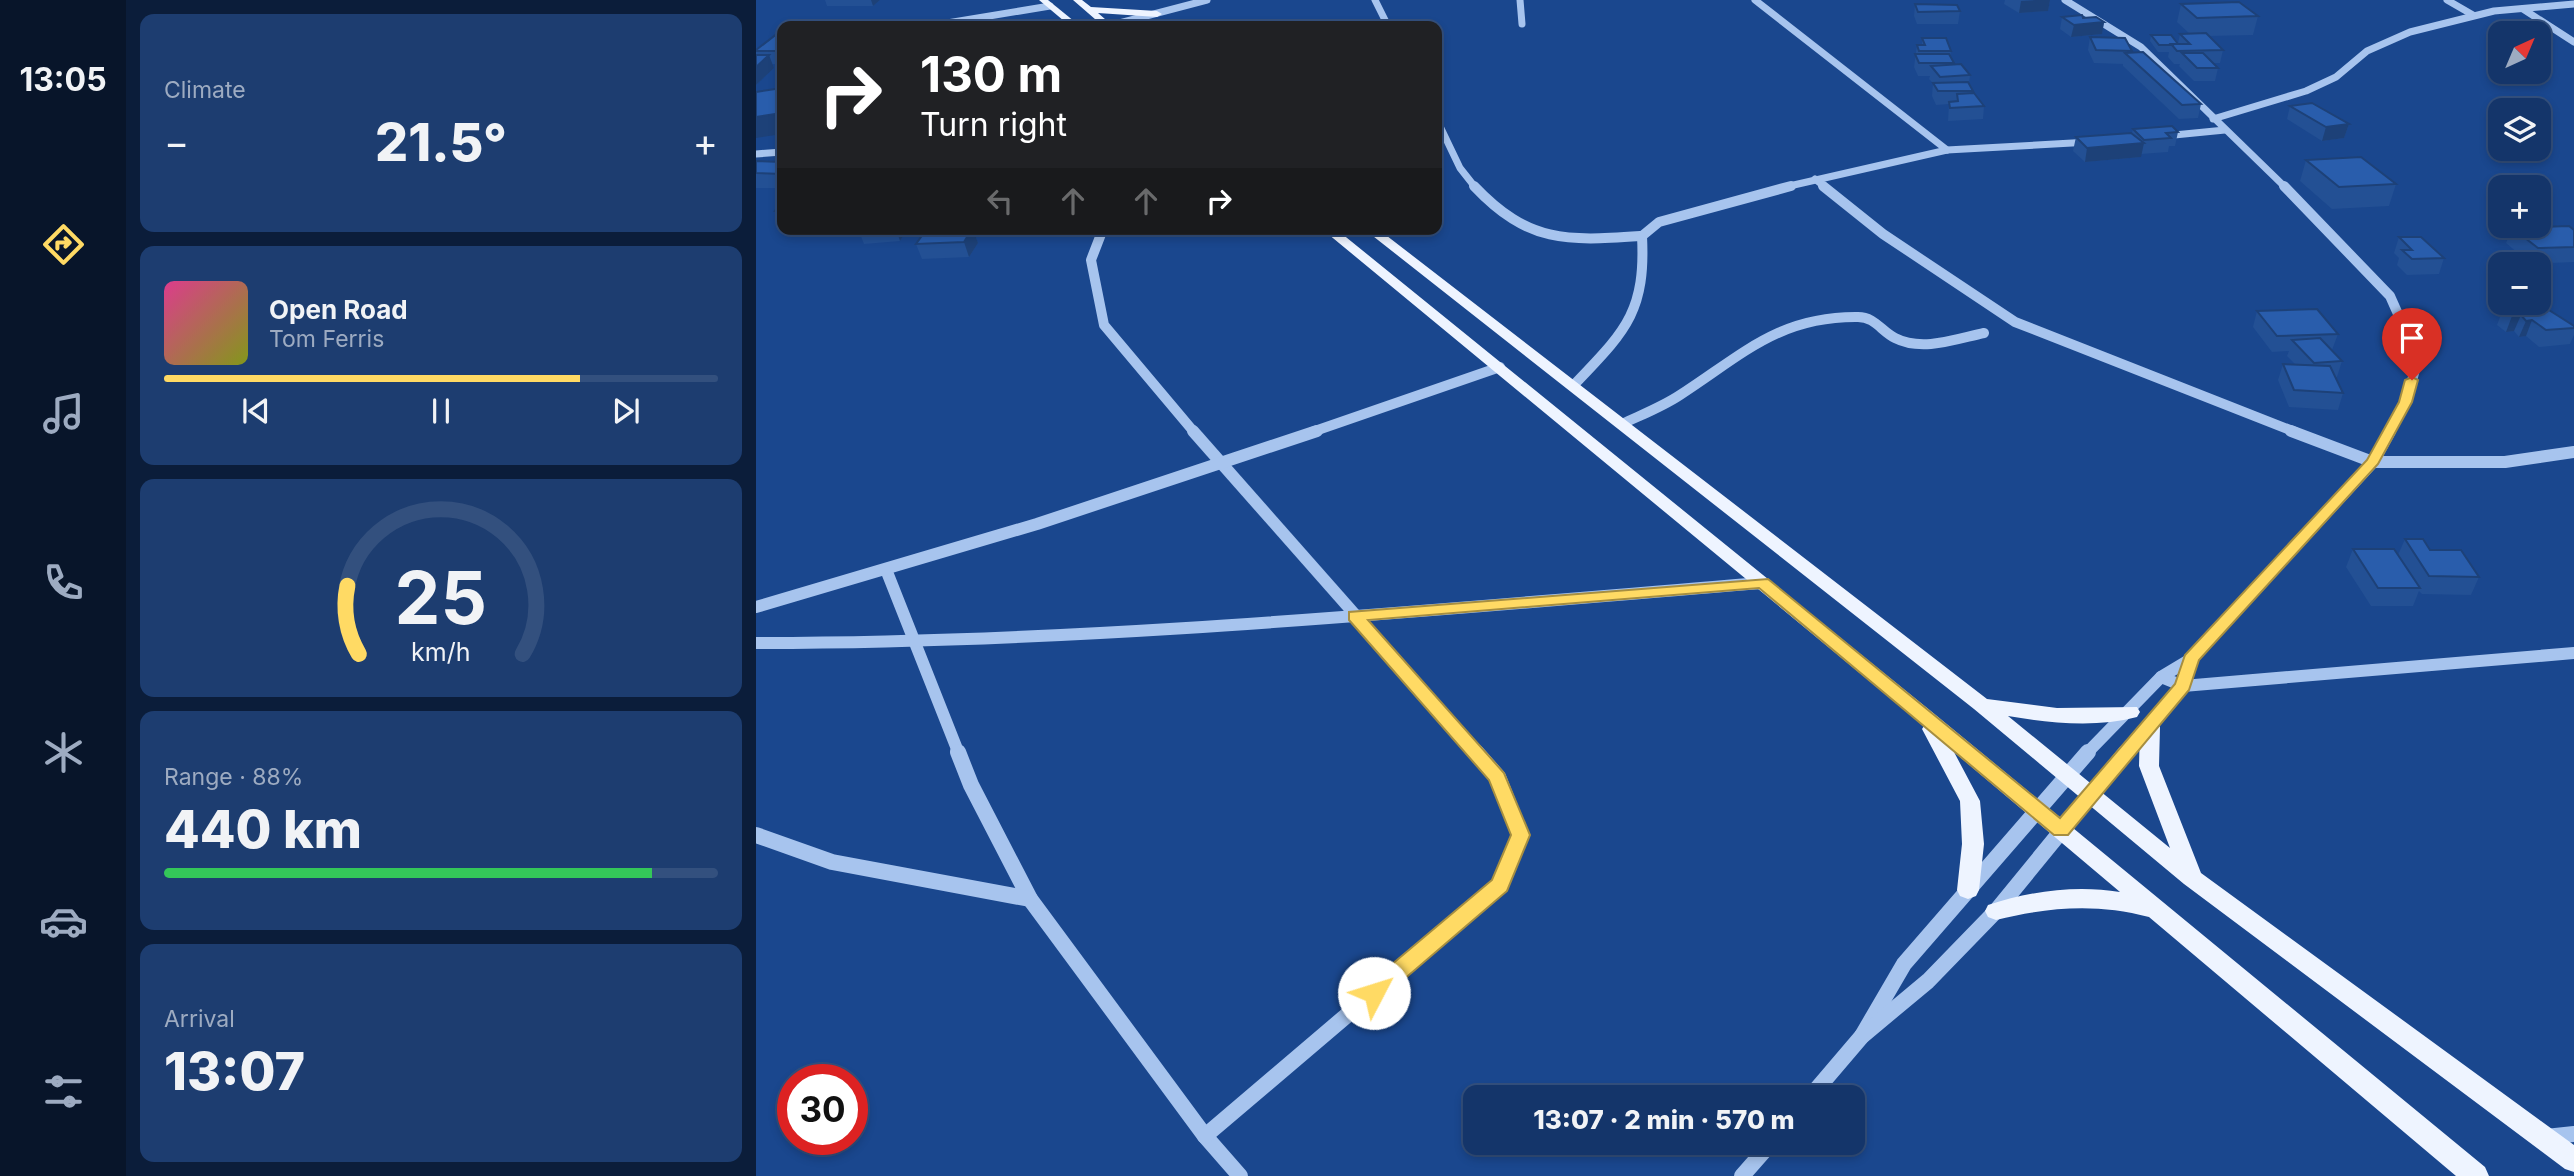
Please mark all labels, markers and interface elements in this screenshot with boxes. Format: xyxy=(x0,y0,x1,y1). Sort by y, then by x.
north arrow xyxy=(2488,21,2552,84)
map controls xyxy=(2488,21,2551,315)
text: 130 m xyxy=(920,45,1062,104)
icon: right xyxy=(805,49,896,140)
text: 13:05 xyxy=(19,60,107,99)
text: Climate xyxy=(164,76,246,104)
button: layers xyxy=(2488,98,2551,161)
text: Turn right xyxy=(920,105,1067,144)
text: 21.5° xyxy=(375,111,507,174)
text: − xyxy=(164,119,189,165)
text: + xyxy=(693,119,718,165)
button: + xyxy=(2488,175,2551,238)
icon: left xyxy=(981,182,1019,220)
icon: ahead xyxy=(1054,182,1092,220)
icon: ahead xyxy=(1127,182,1165,220)
icon: right xyxy=(1200,182,1238,220)
icon: directions xyxy=(39,220,88,269)
button: − xyxy=(2488,252,2551,315)
text: Open Road xyxy=(269,294,408,325)
pin xyxy=(2382,308,2442,380)
icon: arrive xyxy=(2393,319,2431,357)
text: Tom Ferris xyxy=(269,325,384,353)
icon: music xyxy=(39,389,88,438)
icon: previous xyxy=(237,392,275,430)
icon: pause xyxy=(422,392,460,430)
icon: next xyxy=(607,392,645,430)
text: 25 xyxy=(395,553,487,642)
icon: phone xyxy=(39,558,88,607)
text: km/h xyxy=(411,637,471,667)
icon: climate xyxy=(39,728,88,777)
text: Range · 88% xyxy=(164,763,303,791)
text: 440 km xyxy=(164,798,362,861)
icon: car xyxy=(39,897,88,946)
position arrow xyxy=(1337,956,1411,1030)
text: Arrival xyxy=(164,1005,235,1033)
text: 13:07 xyxy=(164,1040,305,1103)
speed limit sign: 30 xyxy=(777,1064,868,1155)
icon: filters xyxy=(39,1067,88,1116)
text: 13:07 · 2 min · 570 m xyxy=(1533,1104,1795,1135)

